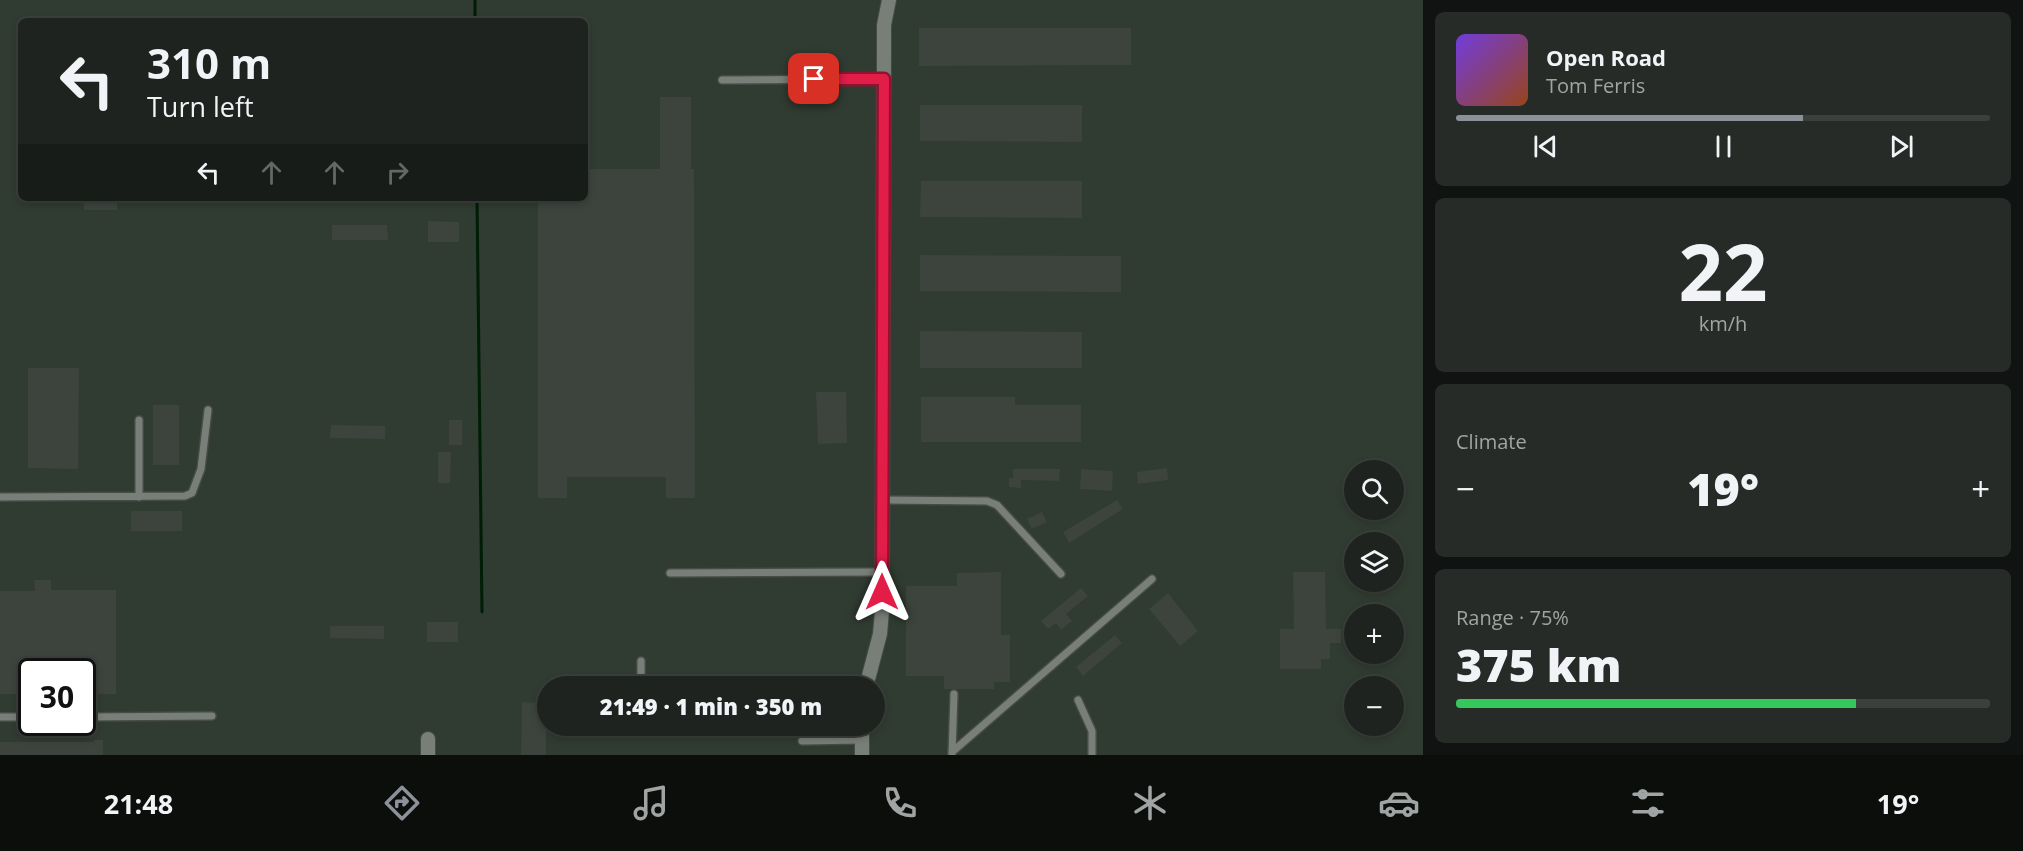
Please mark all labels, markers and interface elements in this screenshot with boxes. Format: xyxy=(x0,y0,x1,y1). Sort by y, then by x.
text: 310 m xyxy=(147,34,271,91)
icon: left xyxy=(48,42,126,120)
text: Open Road xyxy=(1546,42,1666,72)
pin xyxy=(788,53,839,104)
icon: arrive xyxy=(797,62,830,95)
text: Tom Ferris xyxy=(1546,72,1645,99)
text: Turn left xyxy=(147,88,254,125)
icon: previous xyxy=(1529,130,1562,163)
icon: pause xyxy=(1707,130,1740,163)
icon: next xyxy=(1885,130,1918,163)
icon: left xyxy=(192,156,225,189)
icon: ahead xyxy=(255,156,288,189)
icon: ahead xyxy=(318,156,351,189)
icon: right xyxy=(381,156,414,189)
text: 22 xyxy=(1678,218,1768,324)
text: km/h xyxy=(1699,310,1747,337)
text: Climate xyxy=(1456,428,1527,455)
text: 19° xyxy=(1687,458,1759,519)
map controls xyxy=(1344,460,1404,736)
button: search xyxy=(1344,460,1404,520)
text: − xyxy=(1456,466,1475,511)
text: + xyxy=(1971,466,1990,511)
button: layers xyxy=(1344,532,1404,592)
position arrow xyxy=(850,560,914,624)
button: + xyxy=(1344,604,1404,664)
text: Range · 75% xyxy=(1456,604,1569,631)
text: 375 km xyxy=(1456,634,1621,695)
speed limit sign: 30 xyxy=(18,658,96,736)
button: − xyxy=(1344,676,1404,736)
text: 21:49 · 1 min · 350 m xyxy=(600,691,822,721)
icon: directions xyxy=(381,782,423,824)
icon: music xyxy=(630,782,672,824)
icon: phone xyxy=(879,782,921,824)
icon: climate xyxy=(1129,782,1171,824)
icon: car xyxy=(1378,782,1420,824)
icon: filters xyxy=(1627,782,1669,824)
text: 21:48 xyxy=(104,785,173,822)
text: 19° xyxy=(1877,785,1919,822)

